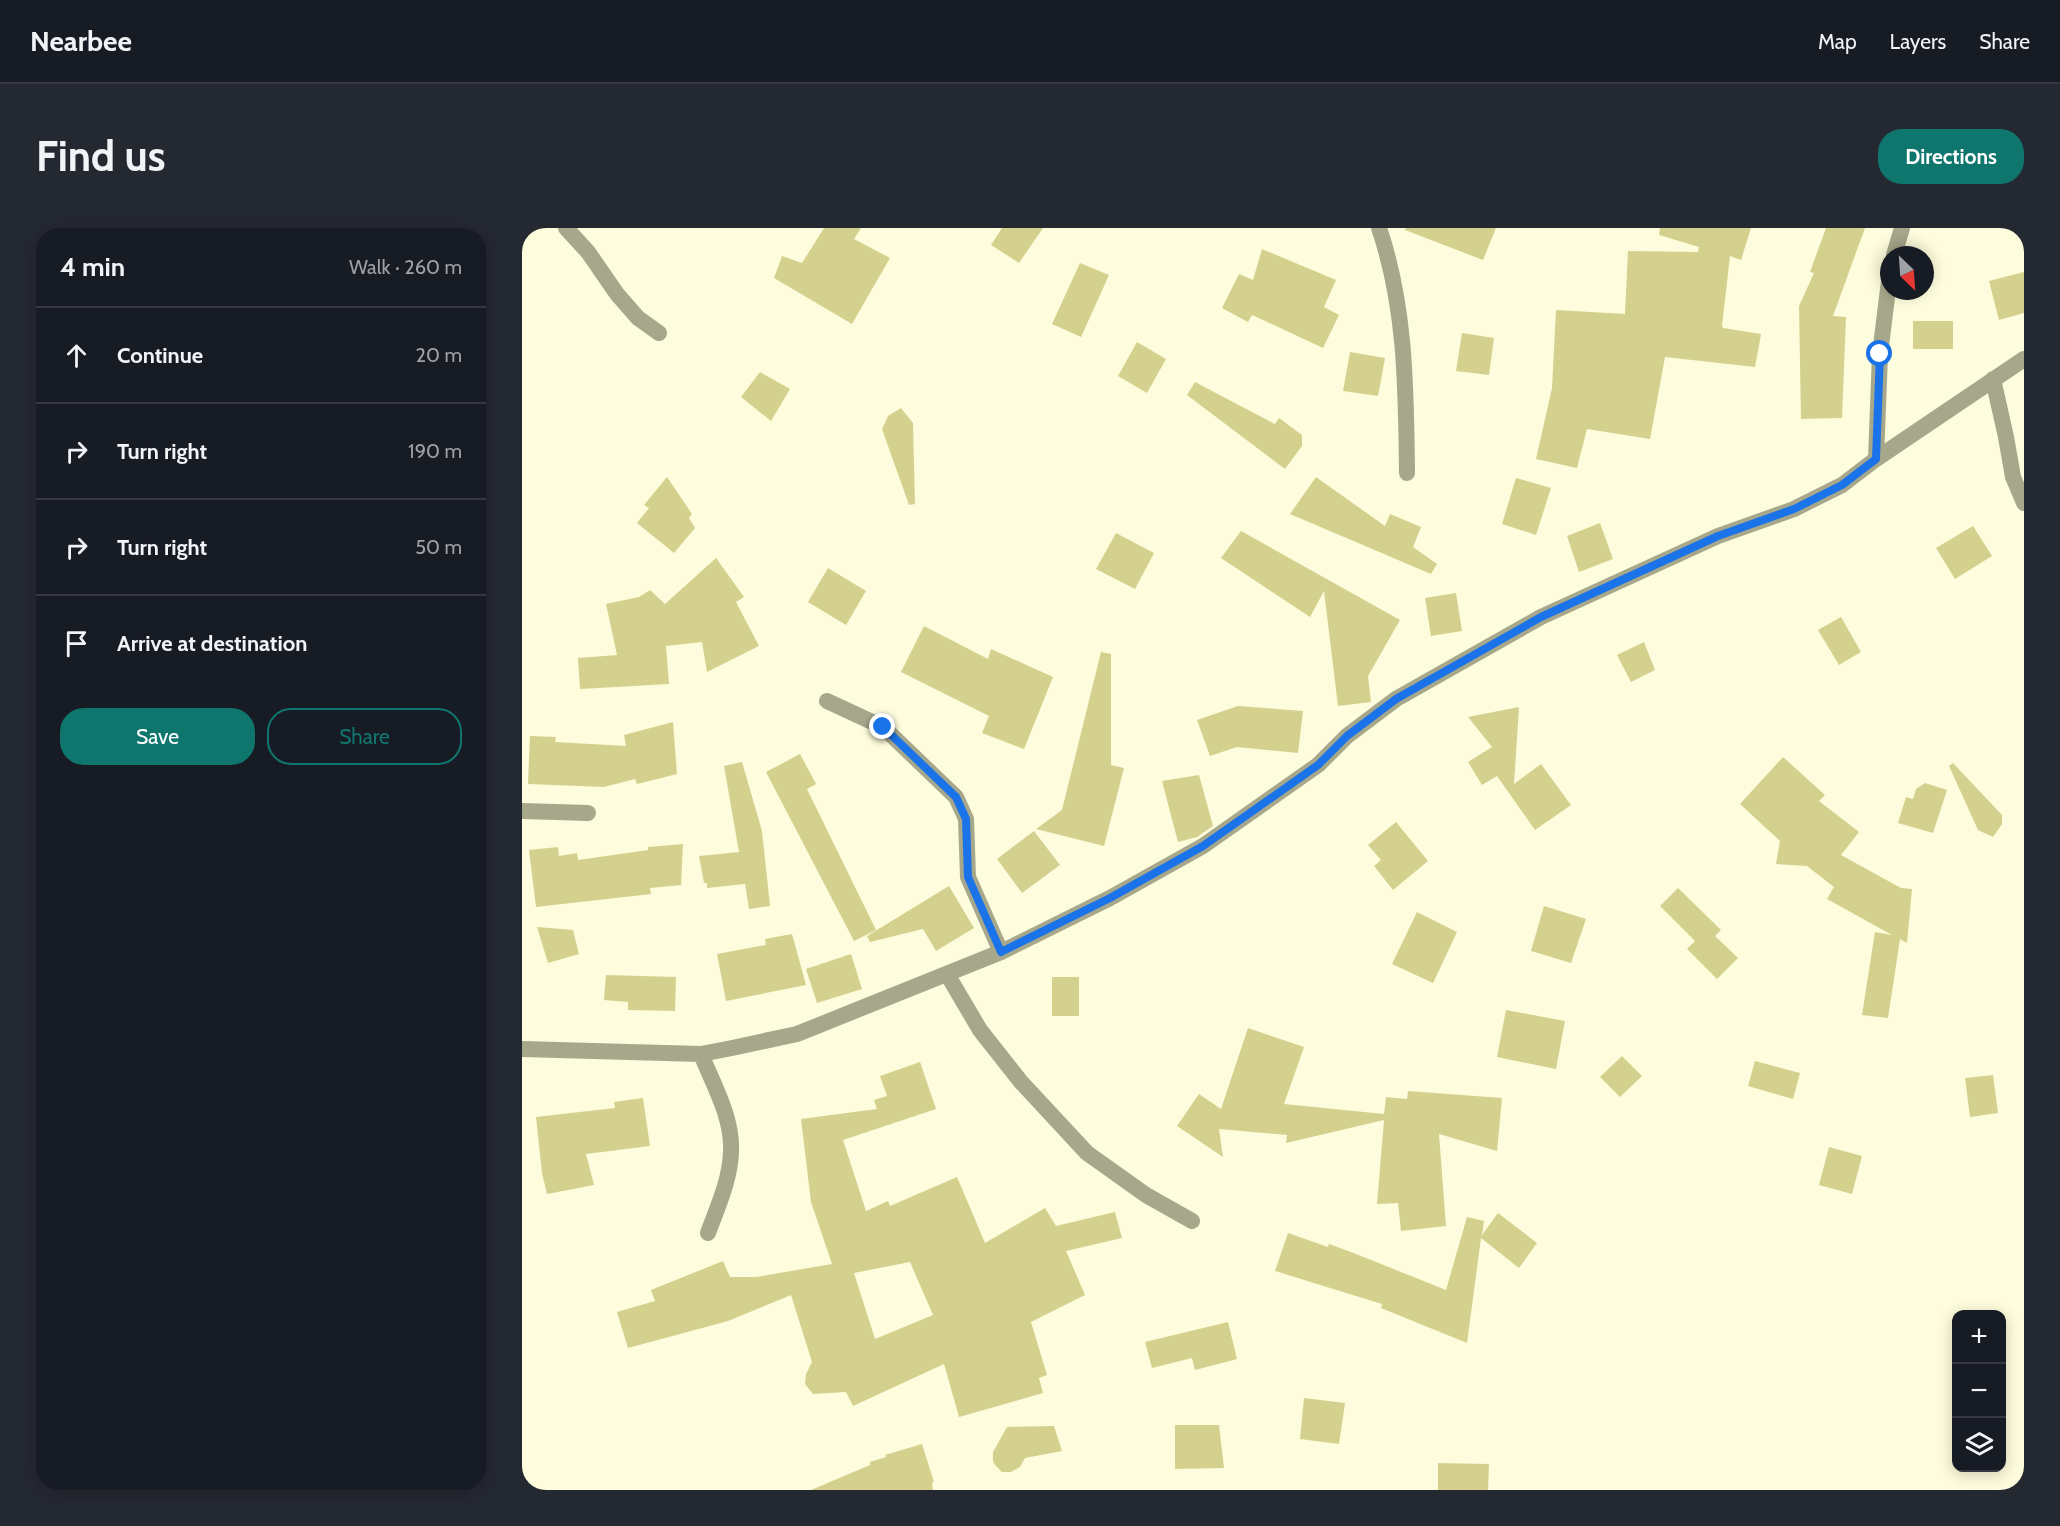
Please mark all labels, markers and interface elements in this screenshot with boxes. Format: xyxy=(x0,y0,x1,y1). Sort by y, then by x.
text: Nearbee xyxy=(30,24,132,58)
text: Map xyxy=(1818,29,1857,54)
text: Layers xyxy=(1890,29,1946,54)
text: Share xyxy=(1979,29,2030,54)
button: Directions xyxy=(1878,129,2024,184)
text: Find us xyxy=(36,130,165,182)
north arrow xyxy=(1880,246,1934,300)
text: 4 min xyxy=(60,251,125,283)
text: Walk · 260 m xyxy=(349,255,462,279)
icon: ahead xyxy=(60,339,93,372)
route start xyxy=(1866,340,1892,366)
text: Continue xyxy=(117,342,203,369)
text: 20 m xyxy=(416,343,462,367)
icon: right xyxy=(60,435,93,468)
text: Turn right xyxy=(117,438,207,465)
text: 190 m xyxy=(408,439,462,463)
icon: right xyxy=(60,531,93,564)
text: Turn right xyxy=(117,534,207,561)
text: 50 m xyxy=(415,535,462,559)
icon: arrive xyxy=(60,627,93,660)
text: Arrive at destination xyxy=(117,630,307,657)
button: Save xyxy=(60,708,255,765)
button: Share xyxy=(267,708,462,765)
route end xyxy=(869,713,895,739)
map controls xyxy=(1952,1310,2006,1472)
button: + xyxy=(1952,1310,2006,1364)
button: − xyxy=(1952,1364,2006,1418)
button: layers xyxy=(1952,1418,2006,1472)

